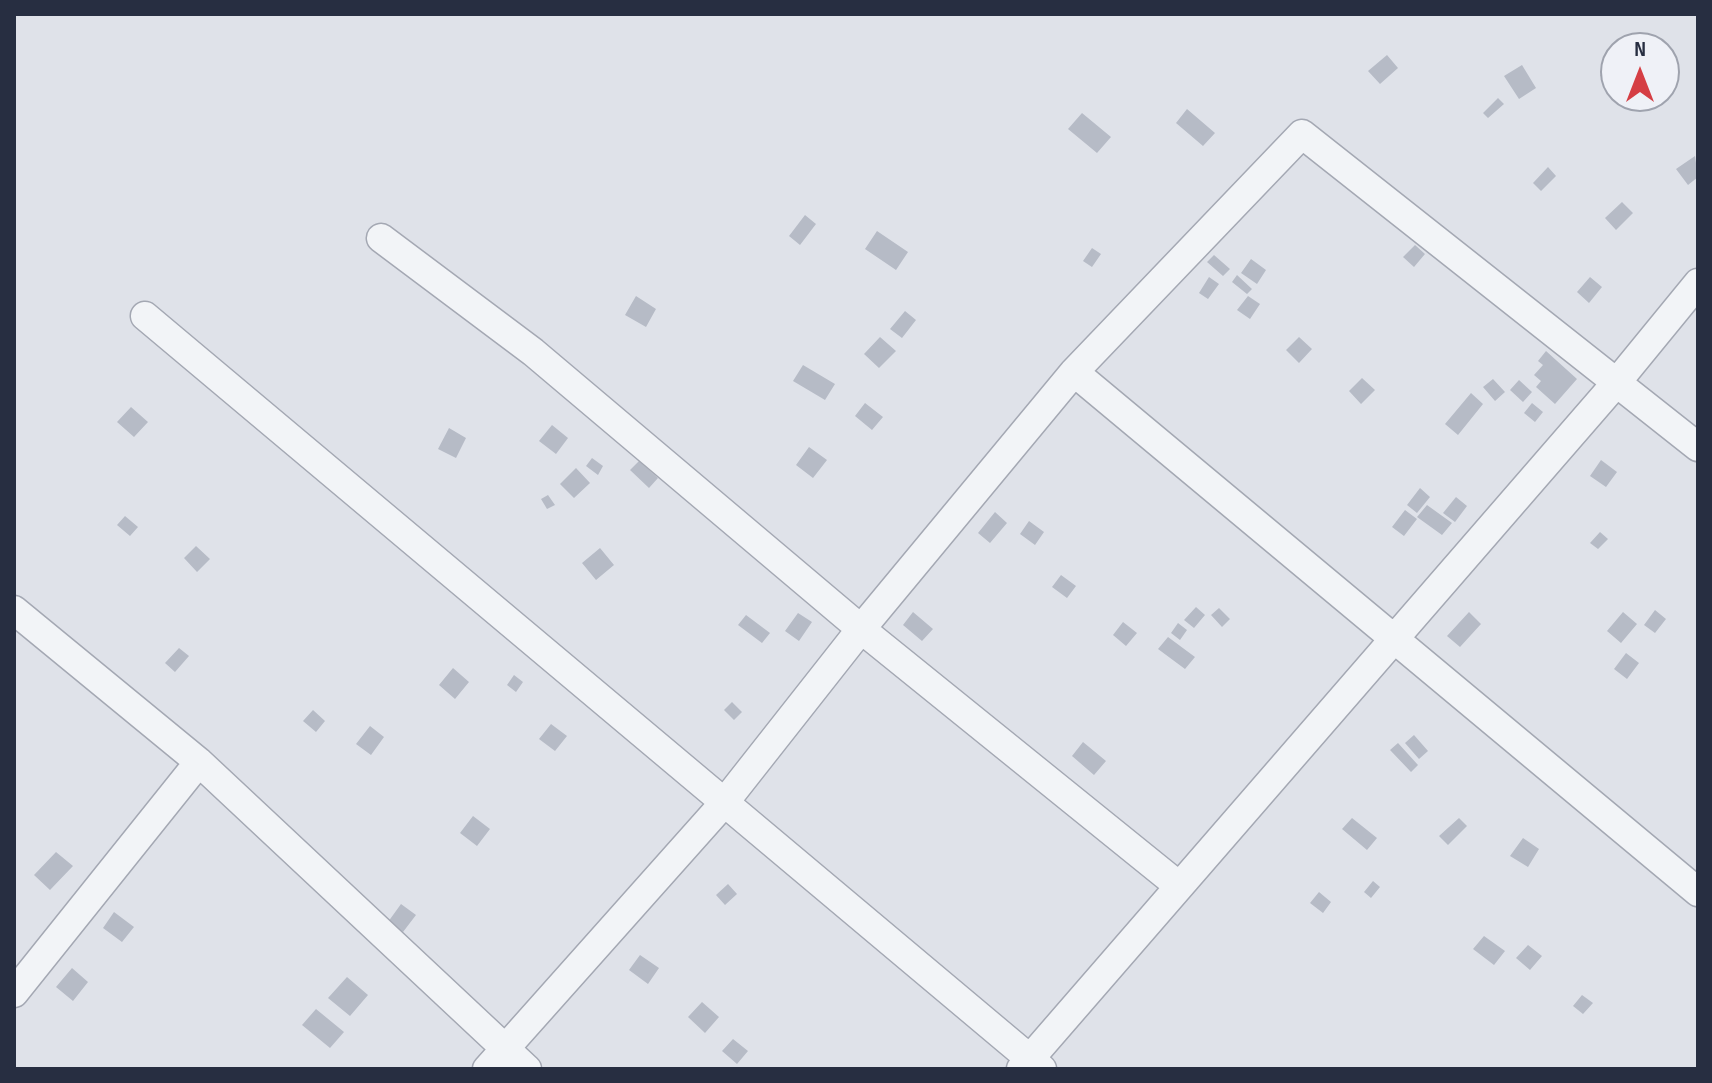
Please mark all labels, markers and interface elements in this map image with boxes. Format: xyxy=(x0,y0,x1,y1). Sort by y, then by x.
north arrow xyxy=(1600,32,1680,112)
text: N xyxy=(1634,36,1646,63)

